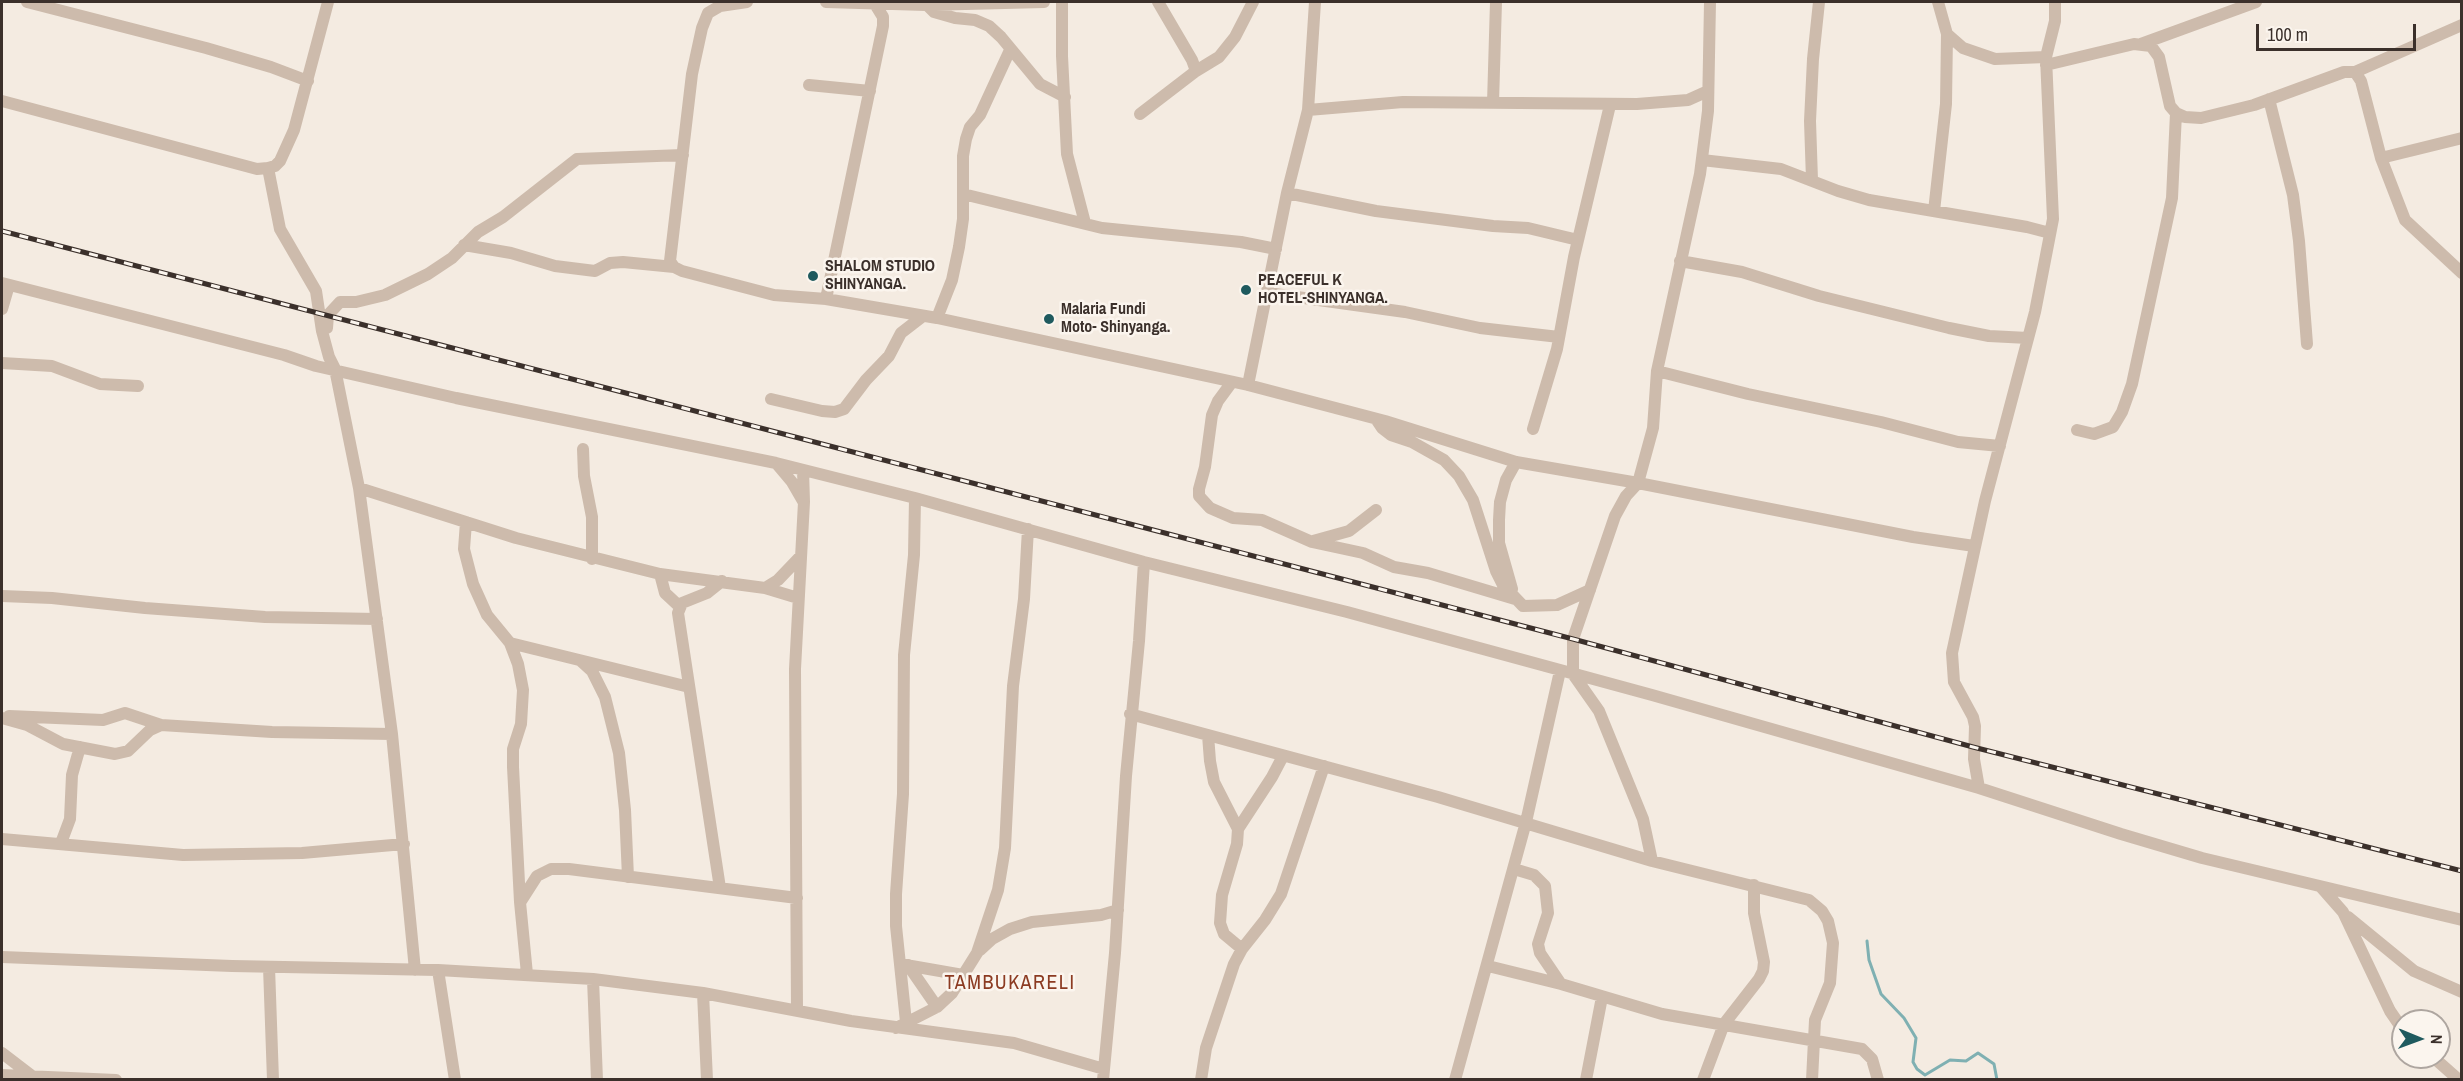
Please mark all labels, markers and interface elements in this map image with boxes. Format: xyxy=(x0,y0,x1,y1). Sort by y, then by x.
scale bar xyxy=(2259,12,2420,50)
text: 100 m xyxy=(2267,22,2308,47)
place label: SHALOM STUDIO SHINYANGA. xyxy=(825,257,935,295)
marker: SHALOM STUDIO SHINYANGA. xyxy=(806,269,820,283)
place label: PEACEFUL K HOTEL-SHINYANGA. xyxy=(1258,271,1388,309)
marker: PEACEFUL K HOTEL-SHINYANGA. xyxy=(1239,283,1253,297)
place label: Malaria Fundi Moto- Shinyanga. xyxy=(1061,300,1170,338)
marker: Malaria Fundi Moto- Shinyanga. xyxy=(1042,312,1056,326)
district label: TAMBUKARELI xyxy=(944,972,1076,996)
north arrow xyxy=(2391,1009,2451,1069)
text: N xyxy=(2426,1034,2448,1044)

